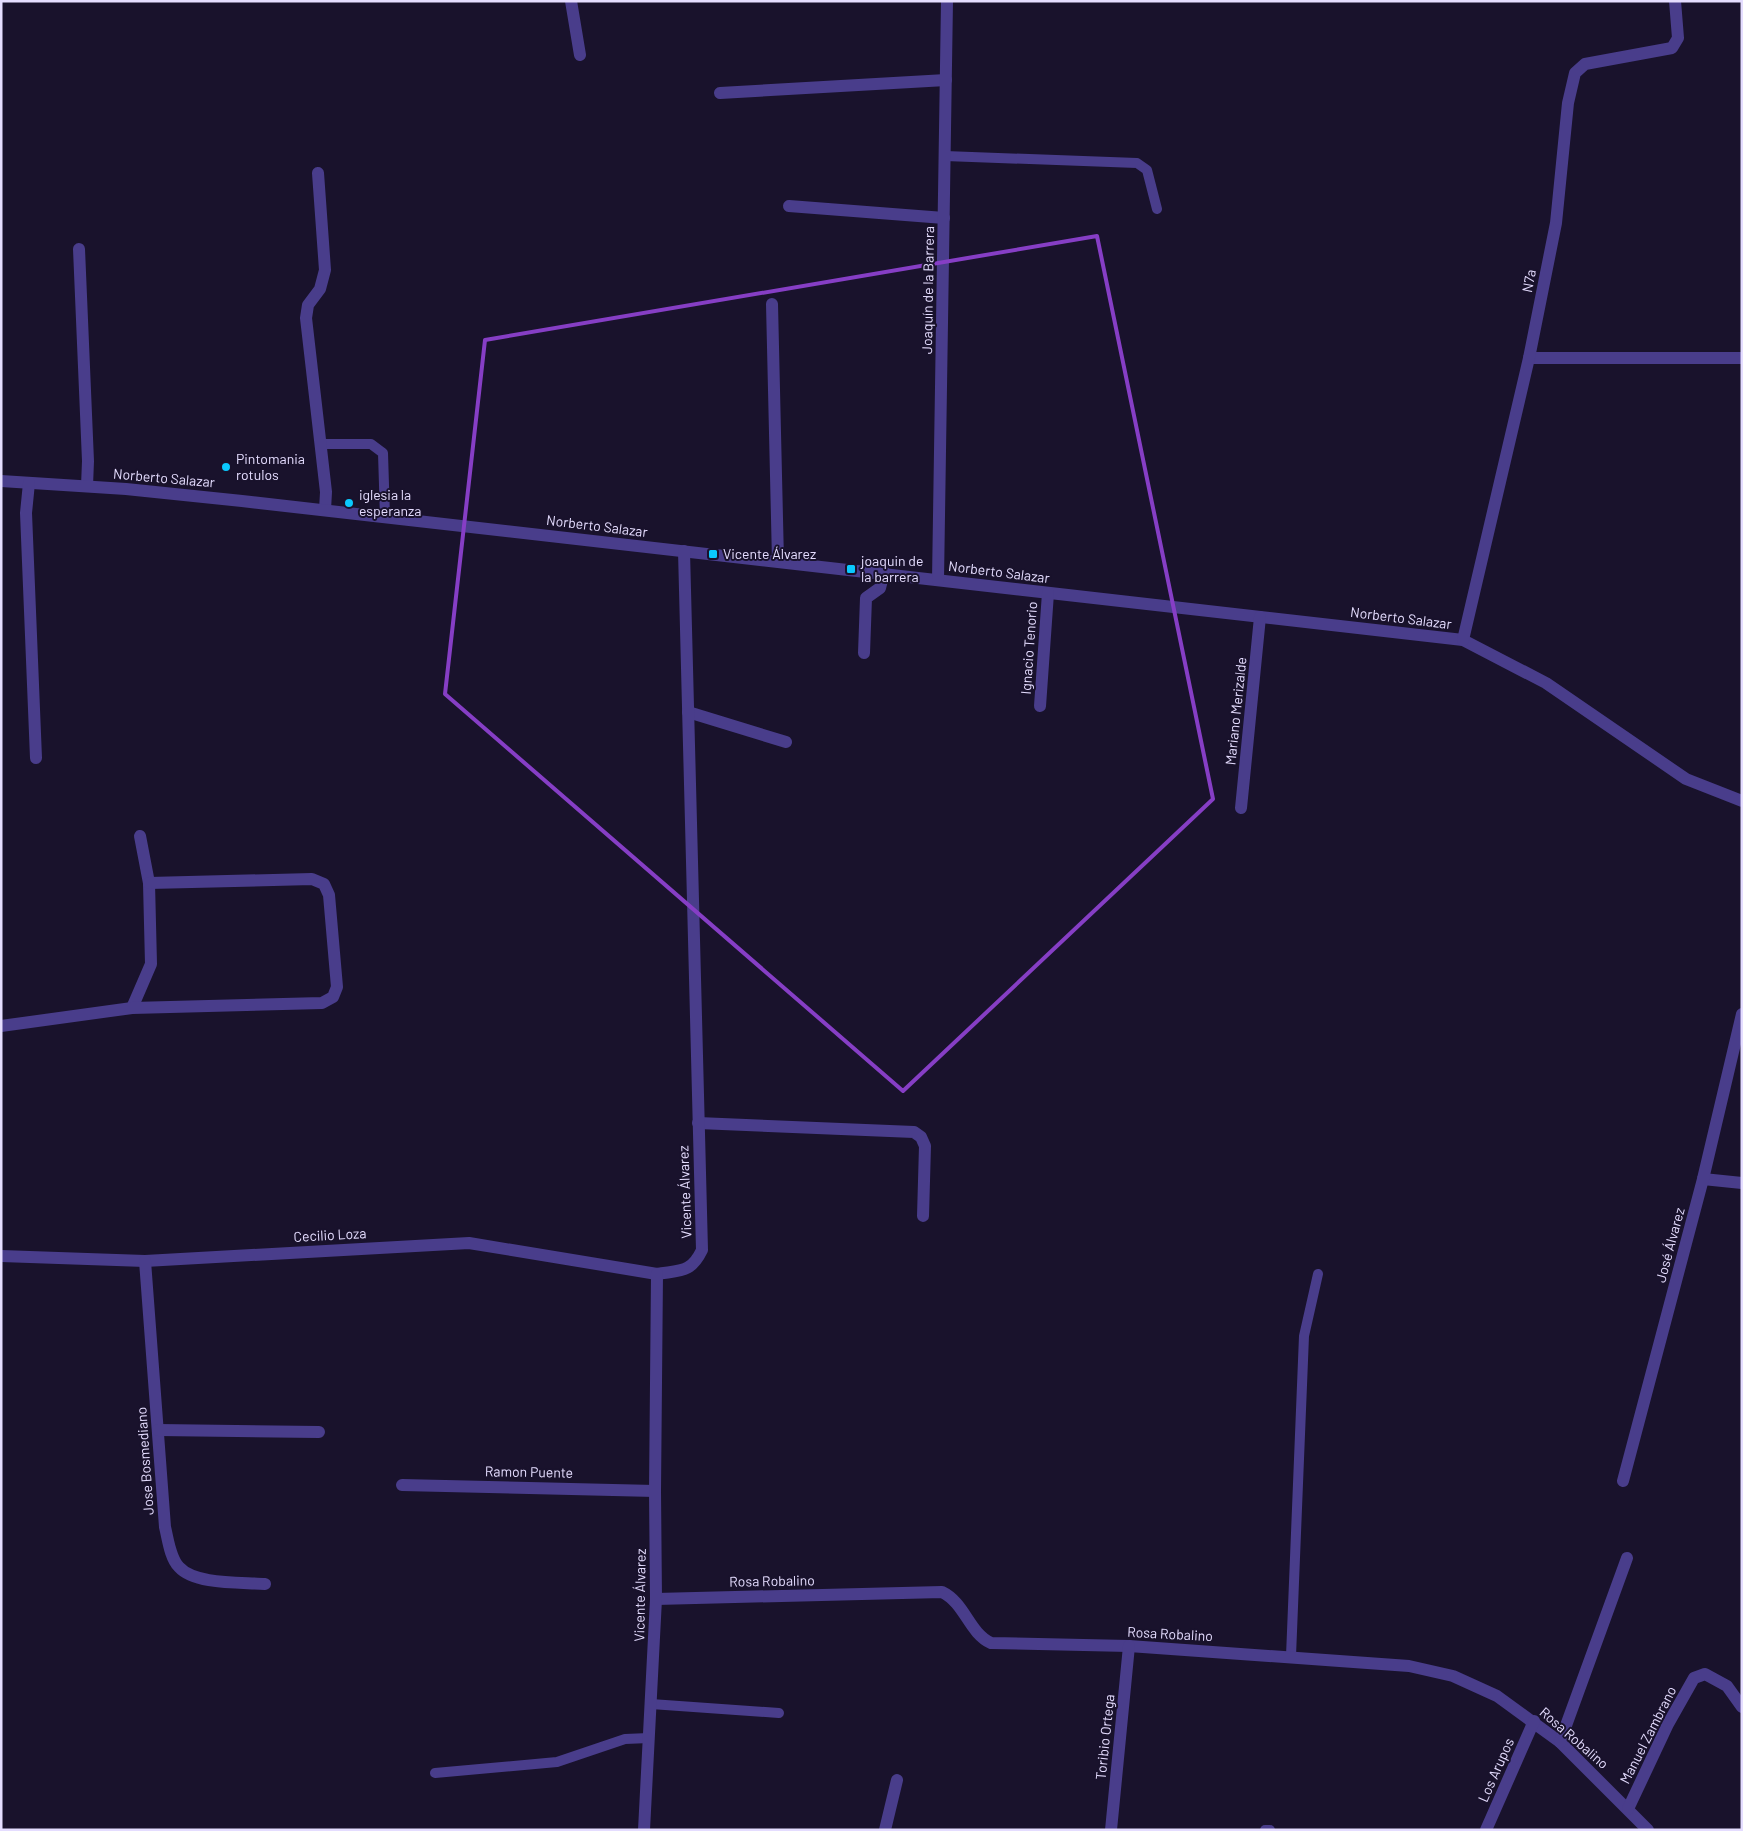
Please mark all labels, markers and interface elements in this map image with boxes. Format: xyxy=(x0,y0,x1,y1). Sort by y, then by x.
street label: Joaquín de la Barrera xyxy=(918,226,937,354)
street label: N7a xyxy=(1518,268,1539,294)
place label: Pintomania rotulos xyxy=(236,450,305,483)
marker: Pintomania rotulos xyxy=(220,461,232,473)
street label: Norberto Salazar xyxy=(113,465,216,490)
place label: iglesia la esperanza xyxy=(359,486,421,519)
marker: iglesia la esperanza xyxy=(343,497,355,509)
street label: Norberto Salazar xyxy=(545,511,649,540)
place label: Vicente Álvarez xyxy=(723,545,816,562)
marker: Vicente Álvarez xyxy=(707,548,719,560)
place label: joaquin de la barrera xyxy=(860,552,923,585)
street label: Norberto Salazar xyxy=(947,557,1051,586)
marker: joaquin de la barrera xyxy=(845,563,857,575)
street label: Ignacio Tenorio xyxy=(1017,601,1040,695)
street label: Norberto Salazar xyxy=(1349,603,1453,632)
street label: Mariano Merizalde xyxy=(1221,656,1250,766)
street label: Vicente Álvarez xyxy=(674,1145,695,1239)
street label: José Álvarez xyxy=(1651,1206,1688,1284)
street label: Cecilio Loza xyxy=(293,1224,367,1245)
street label: Jose Bosmediano xyxy=(132,1406,157,1516)
street label: Ramon Puente xyxy=(485,1462,573,1481)
street label: Vicente Álvarez xyxy=(630,1548,649,1642)
street label: Rosa Robalino xyxy=(729,1571,815,1590)
street label: Rosa Robalino xyxy=(1127,1623,1213,1644)
street label: Manuel Zambrano xyxy=(1616,1683,1679,1786)
street label: Toribio Ortega xyxy=(1092,1693,1117,1781)
street label: Rosa Robalino xyxy=(1536,1703,1612,1772)
street label: Los Arupos xyxy=(1474,1735,1517,1804)

